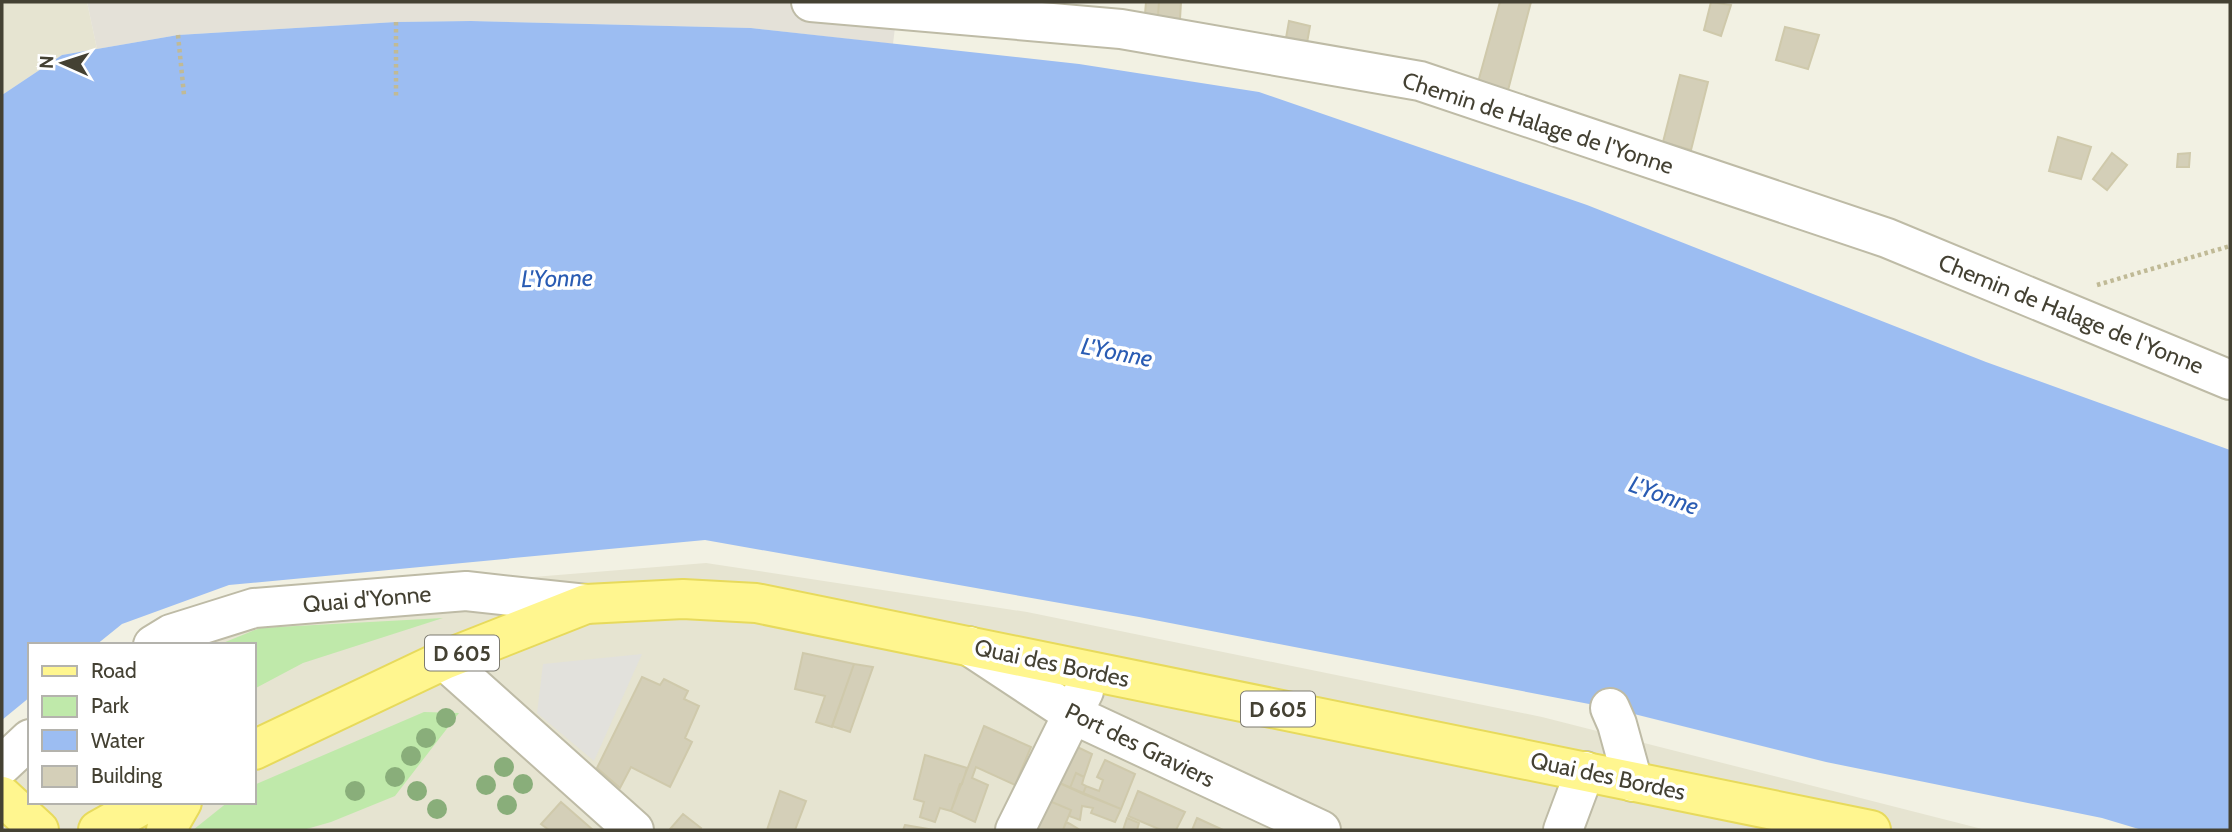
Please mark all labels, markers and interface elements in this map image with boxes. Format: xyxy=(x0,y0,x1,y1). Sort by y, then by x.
north arrow xyxy=(28,28,98,98)
text: N xyxy=(35,55,58,69)
street label: Chemin de Halage de l'Yonne xyxy=(1399,66,1677,180)
street label: Chemin de Halage de l'Yonne xyxy=(1934,248,2208,380)
water label: L'Yonne xyxy=(521,263,593,293)
water label: L'Yonne xyxy=(1079,331,1155,373)
water label: L'Yonne xyxy=(1625,469,1703,521)
street label: Quai d'Yonne xyxy=(302,579,433,619)
street label: Quai des Bordes xyxy=(972,633,1132,693)
road number: D 605 xyxy=(425,636,499,670)
legend xyxy=(28,643,256,804)
text: Road xyxy=(91,658,137,683)
road number: D 605 xyxy=(1241,692,1315,726)
text: Park xyxy=(91,693,129,718)
street label: Port des Graviers xyxy=(1061,697,1219,793)
text: Water xyxy=(91,728,145,753)
street label: Quai des Bordes xyxy=(1528,746,1688,806)
text: Building xyxy=(91,763,163,788)

